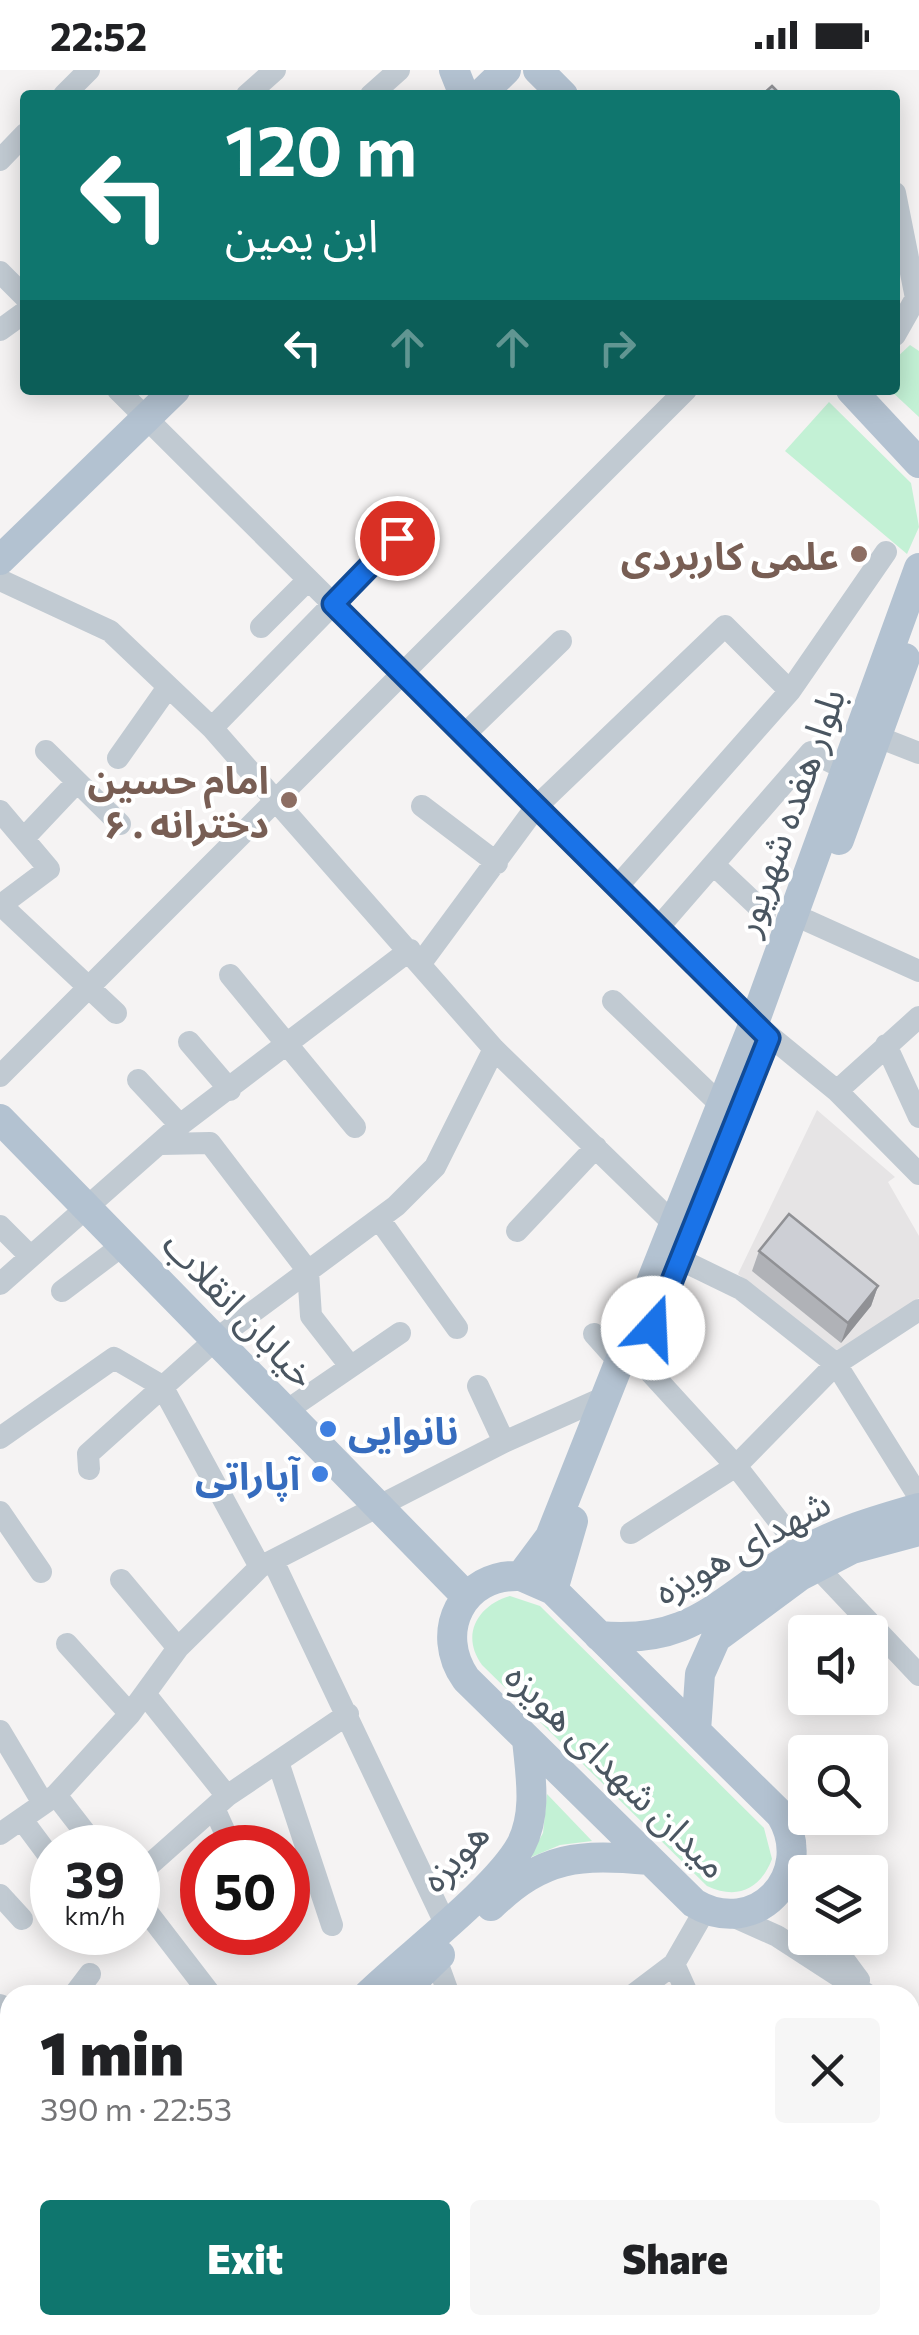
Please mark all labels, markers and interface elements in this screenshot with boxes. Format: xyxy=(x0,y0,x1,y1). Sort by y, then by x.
text: 22:52 xyxy=(50,12,147,59)
text: 120 m xyxy=(225,105,417,190)
icon: left xyxy=(60,130,190,260)
text: ابن یمین xyxy=(225,206,378,261)
icon: left xyxy=(275,320,330,375)
icon: ahead xyxy=(380,320,435,375)
icon: ahead xyxy=(485,320,540,375)
icon: right xyxy=(590,320,645,375)
pin xyxy=(355,496,440,581)
icon: arrive xyxy=(370,511,425,566)
place label: علمی کاربردی xyxy=(621,531,839,579)
marker: علمی کاربردی xyxy=(848,543,870,565)
street label: بلوار هفده شهریور xyxy=(720,681,854,942)
place label: امام حسین ۶ . دخترانه xyxy=(88,755,269,847)
marker: امام حسین ۶ . دخترانه xyxy=(278,789,300,811)
street label: خیابان انقلاب xyxy=(154,1219,328,1397)
position arrow xyxy=(601,1276,705,1380)
place label: نانوایی xyxy=(348,1406,459,1454)
marker: نانوایی xyxy=(317,1418,339,1440)
place label: آپاراتی xyxy=(195,1451,302,1502)
marker: آپاراتی xyxy=(309,1463,331,1485)
street label: شهدای هویزه xyxy=(645,1477,838,1614)
map controls xyxy=(788,1615,888,1955)
button: sound xyxy=(788,1615,888,1715)
street label: میدان شهدای هویزه xyxy=(496,1651,739,1888)
button: search xyxy=(788,1735,888,1835)
street label: هویزه xyxy=(409,1810,498,1901)
speed limit sign: 50 xyxy=(180,1825,310,1955)
text: 39 xyxy=(65,1847,125,1908)
button: layers xyxy=(788,1855,888,1955)
text: km/h xyxy=(65,1900,125,1930)
text: 1 min xyxy=(40,2014,184,2087)
button: close xyxy=(775,2018,880,2123)
text: 390 m · 22:53 xyxy=(40,2088,232,2128)
button: Exit xyxy=(40,2200,450,2315)
button: Share xyxy=(470,2200,880,2315)

